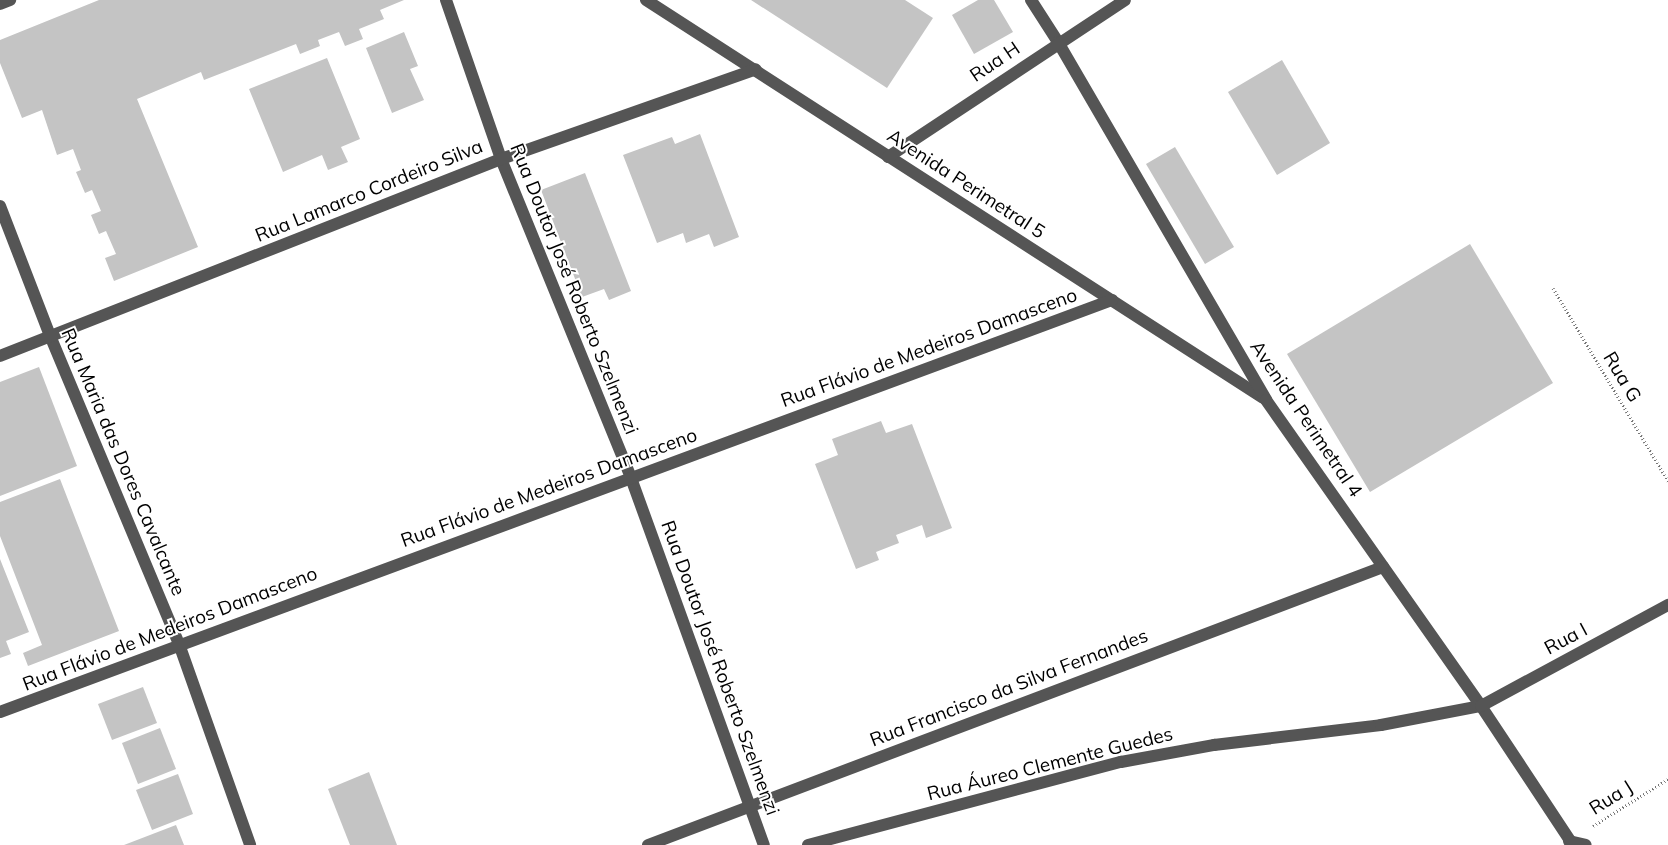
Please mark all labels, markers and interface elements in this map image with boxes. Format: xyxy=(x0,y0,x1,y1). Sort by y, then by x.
street label: Rua H xyxy=(966,37,1024,87)
street label: Avenida Perimetral 5 xyxy=(883,124,1049,244)
street label: Rua Lamarco Cordeiro Silva xyxy=(252,135,486,247)
street label: Rua Doutor José Roberto Szelmenzi xyxy=(505,140,643,438)
street label: Rua Flávio de Medeiros Damasceno xyxy=(778,284,1080,412)
street label: Rua Maria das Dores Cavalcante xyxy=(56,325,190,599)
street label: Avenida Perimetral 4 xyxy=(1245,337,1367,501)
street label: Rua G xyxy=(1598,348,1646,406)
street label: Rua Flávio de Medeiros Damasceno xyxy=(398,424,700,552)
street label: Rua Doutor José Roberto Szelmenzi xyxy=(656,518,784,818)
street label: Rua Flávio de Medeiros Damasceno xyxy=(19,562,321,696)
street label: Rua I xyxy=(1541,618,1591,660)
street label: Rua Francisco da Silva Fernandes xyxy=(867,624,1151,752)
street label: Rua Áureo Clemente Guedes xyxy=(925,722,1175,806)
street label: Rua J xyxy=(1585,776,1637,820)

